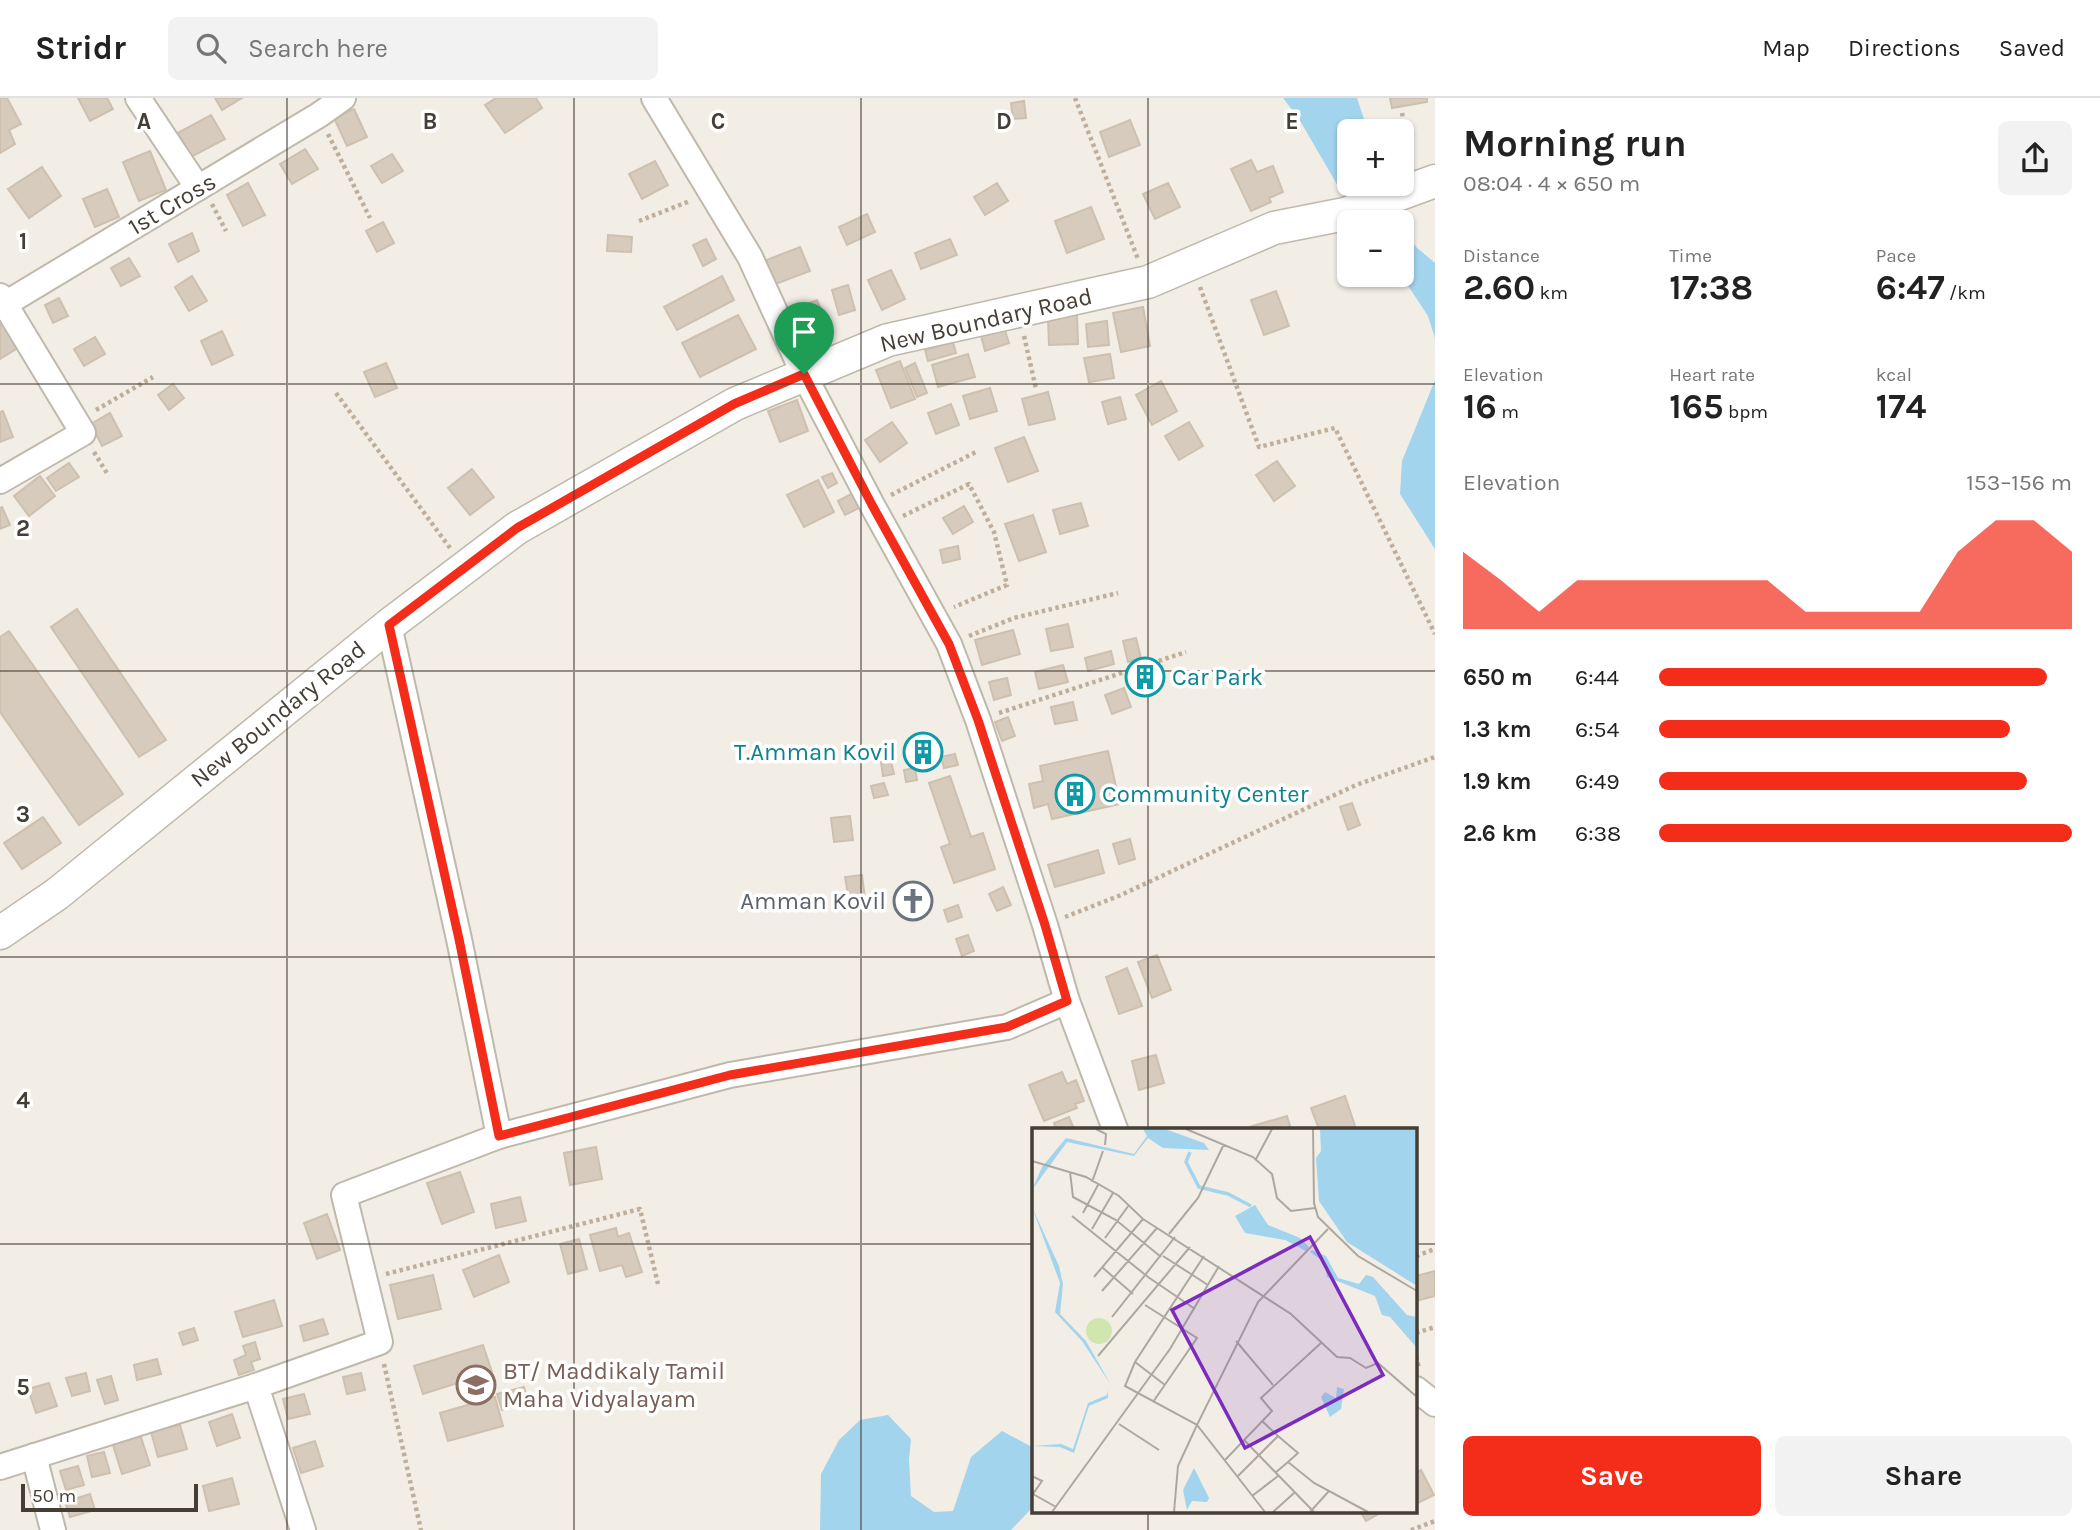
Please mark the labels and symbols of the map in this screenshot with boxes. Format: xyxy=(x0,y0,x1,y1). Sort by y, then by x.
text: A xyxy=(137,108,151,135)
text: B xyxy=(423,108,437,135)
text: C xyxy=(711,108,725,135)
text: D xyxy=(996,108,1012,135)
text: E xyxy=(1285,108,1299,135)
street label: 1st Cross xyxy=(123,167,221,241)
text: 1 xyxy=(19,228,27,255)
street label: New Boundary Road xyxy=(877,282,1095,358)
pin xyxy=(774,302,834,374)
text: 2 xyxy=(16,515,30,542)
street label: New Boundary Road xyxy=(185,635,371,793)
building icon: Car Park xyxy=(1124,656,1166,698)
place label: Car Park xyxy=(1172,663,1263,691)
building icon: T.Amman Kovil xyxy=(902,731,944,773)
place label: T.Amman Kovil xyxy=(734,738,896,766)
building icon: Community Center xyxy=(1054,773,1096,815)
place label: Community Center xyxy=(1102,780,1309,808)
text: 3 xyxy=(16,801,30,828)
church icon: Amman Kovil xyxy=(892,880,934,922)
place label: Amman Kovil xyxy=(740,887,886,915)
text: 4 xyxy=(16,1087,30,1114)
inset map xyxy=(1032,1128,1418,1512)
place label: BT/ Maddikaly Tamil Maha Vidyalayam xyxy=(503,1357,725,1413)
school or university icon: BT/ Maddikaly Tamil Maha Vidyalayam xyxy=(455,1364,497,1406)
text: 5 xyxy=(16,1374,30,1401)
scale bar xyxy=(21,1481,198,1513)

